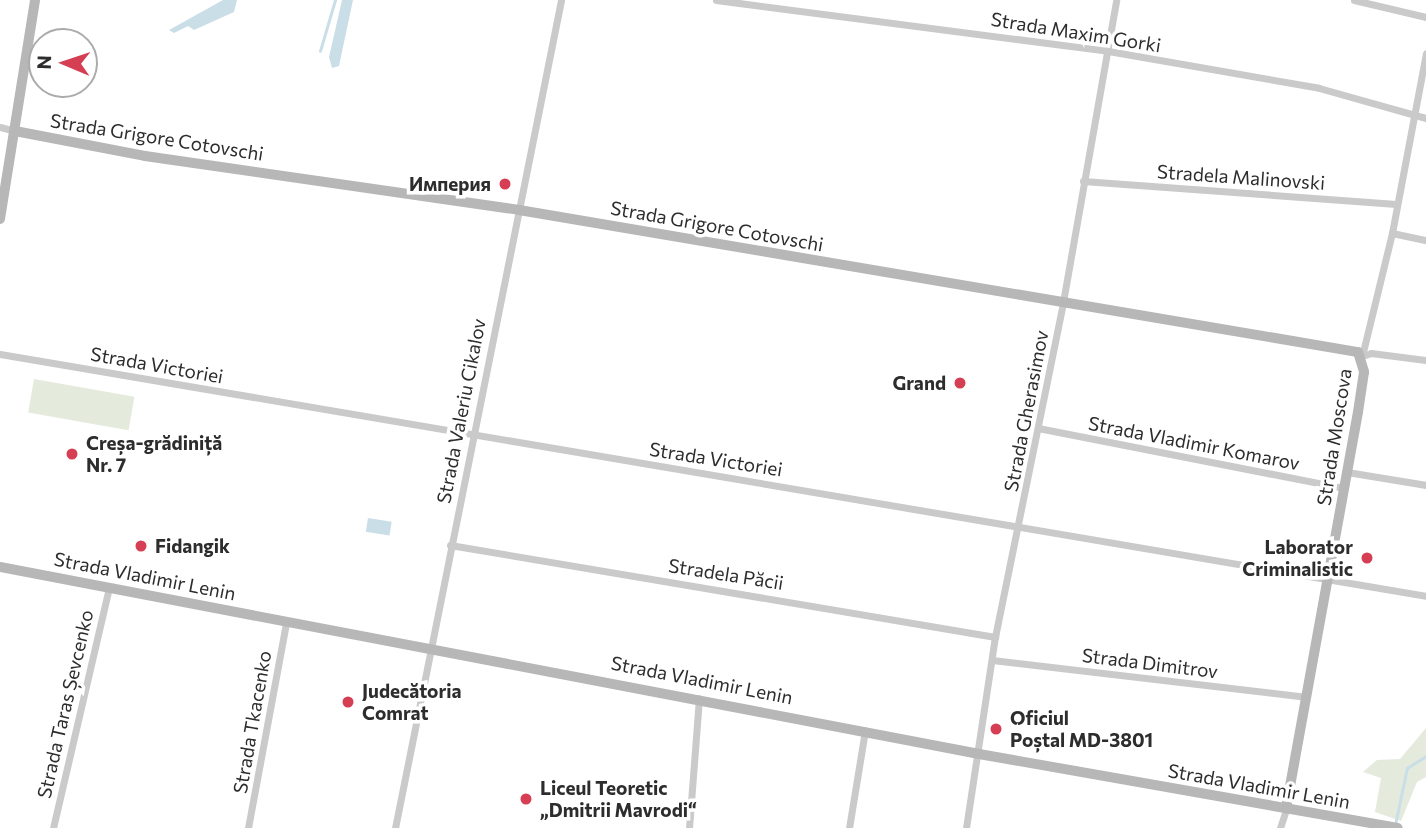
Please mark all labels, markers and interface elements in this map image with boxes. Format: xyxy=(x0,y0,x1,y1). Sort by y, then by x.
street label: Strada Maxim Gorki xyxy=(989,7,1163,57)
north arrow xyxy=(28,28,98,98)
text: N xyxy=(32,55,55,70)
street label: Strada Grigore Cotovschi xyxy=(49,109,265,165)
street label: Stradela Malinovski xyxy=(1156,160,1326,194)
place label: Империя xyxy=(409,173,491,195)
marker: Империя xyxy=(497,176,513,192)
street label: Strada Grigore Cotovschi xyxy=(609,196,825,256)
street label: Strada Valeriu Cikalov xyxy=(432,317,490,505)
street label: Strada Gherasimov xyxy=(999,328,1053,494)
street label: Strada Victoriei xyxy=(89,342,225,388)
street label: Strada Moscova xyxy=(1312,367,1356,507)
place label: Grand xyxy=(892,372,946,394)
marker: Grand xyxy=(952,375,968,391)
street label: Strada Vladimir Komarov xyxy=(1086,411,1302,475)
place label: Creșa-grădiniță Nr. 7 xyxy=(86,432,222,476)
street label: Strada Victoriei xyxy=(648,437,784,481)
marker: Creșa-grădiniță Nr. 7 xyxy=(64,446,80,462)
place label: Fidangik xyxy=(155,535,230,557)
place label: Laborator Criminalistic xyxy=(1242,536,1353,580)
marker: Fidangik xyxy=(133,538,149,554)
street label: Strada Vladimir Lenin xyxy=(52,547,238,605)
marker: Laborator Criminalistic xyxy=(1359,550,1375,566)
street label: Stradela Păcii xyxy=(667,554,785,594)
street label: Strada Taras Șevcenko xyxy=(32,608,98,800)
street label: Strada Dimitrov xyxy=(1081,643,1219,683)
street label: Strada Tkacenko xyxy=(228,649,276,795)
street label: Strada Vladimir Lenin xyxy=(609,651,795,709)
place label: Judecătoria Comrat xyxy=(362,680,462,724)
marker: Judecătoria Comrat xyxy=(340,694,356,710)
place label: Oficiul Poștal MD-3801 xyxy=(1010,707,1153,751)
marker: Oficiul Poștal MD-3801 xyxy=(988,721,1004,737)
street label: Strada Vladimir Lenin xyxy=(1166,759,1352,813)
place label: Liceul Teoretic „Dmitrii Mavrodi“ xyxy=(540,777,697,821)
marker: Liceul Teoretic „Dmitrii Mavrodi“ xyxy=(518,791,534,807)

